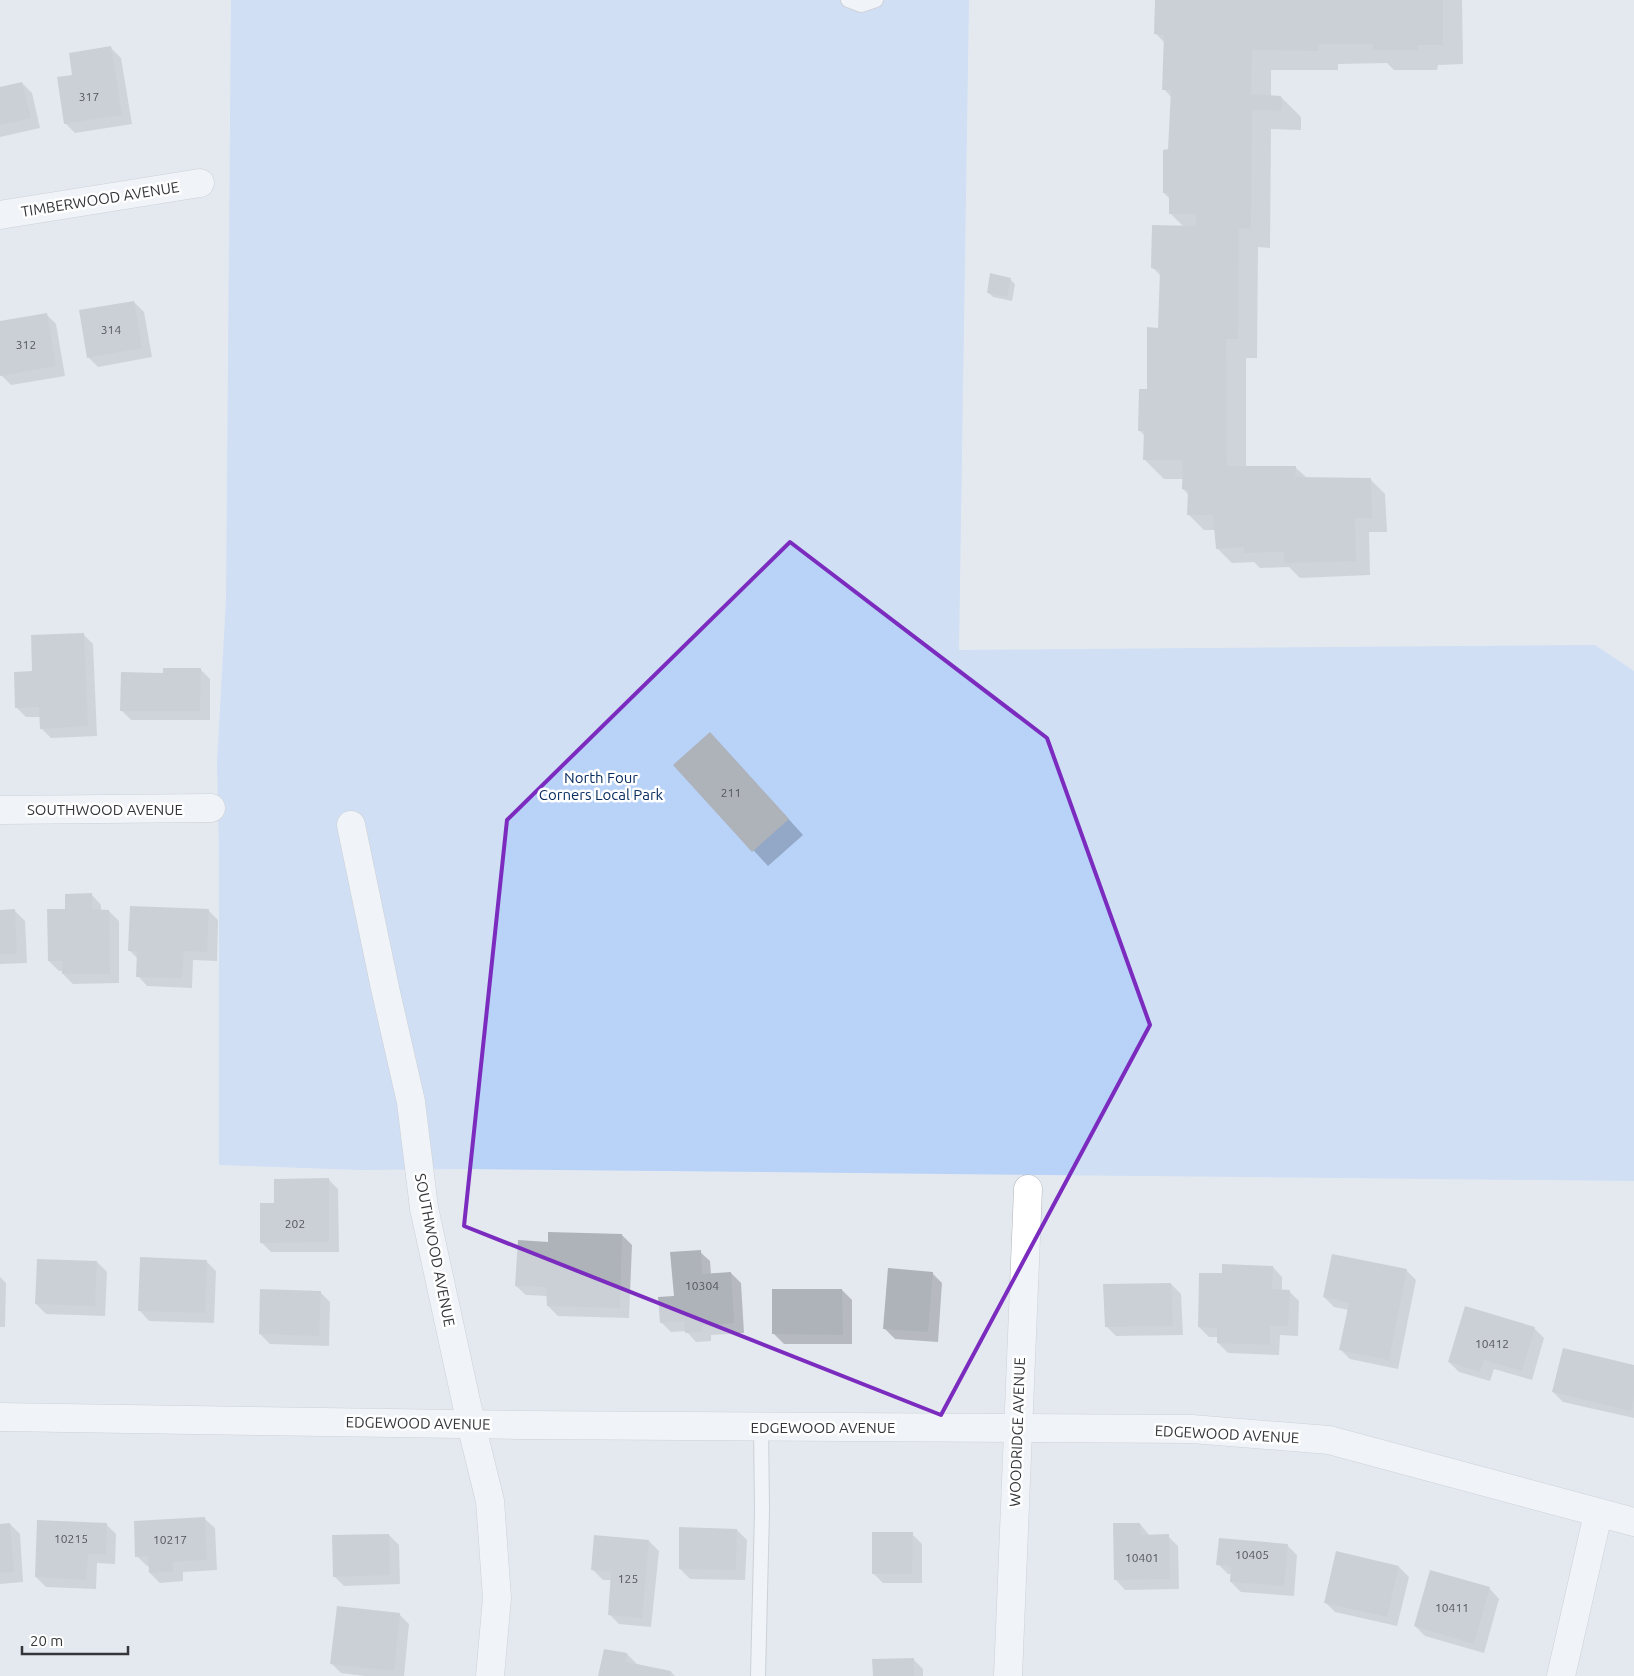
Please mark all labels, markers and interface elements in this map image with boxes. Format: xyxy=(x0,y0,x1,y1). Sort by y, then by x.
house number: 317 xyxy=(79,90,99,103)
street label: TIMBERWOOD AVENUE xyxy=(20,178,180,220)
house number: 314 xyxy=(101,323,121,336)
house number: 312 xyxy=(16,338,36,351)
park label: North Four Corners Local Park xyxy=(539,769,664,803)
house number: 211 xyxy=(721,786,741,799)
street label: SOUTHWOOD AVENUE xyxy=(27,801,183,818)
street label: SOUTHWOOD AVENUE xyxy=(412,1172,458,1328)
house number: 202 xyxy=(285,1217,305,1230)
house number: 10304 xyxy=(685,1279,719,1292)
house number: 10412 xyxy=(1475,1337,1509,1350)
street label: WOODRIDGE AVENUE xyxy=(1006,1357,1028,1507)
street label: EDGEWOOD AVENUE xyxy=(345,1413,491,1433)
street label: EDGEWOOD AVENUE xyxy=(751,1419,895,1436)
street label: EDGEWOOD AVENUE xyxy=(1154,1422,1300,1446)
house number: 10215 xyxy=(54,1532,88,1545)
house number: 10217 xyxy=(153,1533,187,1546)
house number: 10405 xyxy=(1235,1548,1269,1561)
house number: 10401 xyxy=(1125,1551,1159,1564)
house number: 125 xyxy=(618,1572,638,1585)
house number: 10411 xyxy=(1435,1601,1469,1614)
scale bar xyxy=(22,1624,129,1656)
text: 20 m xyxy=(30,1632,63,1649)

